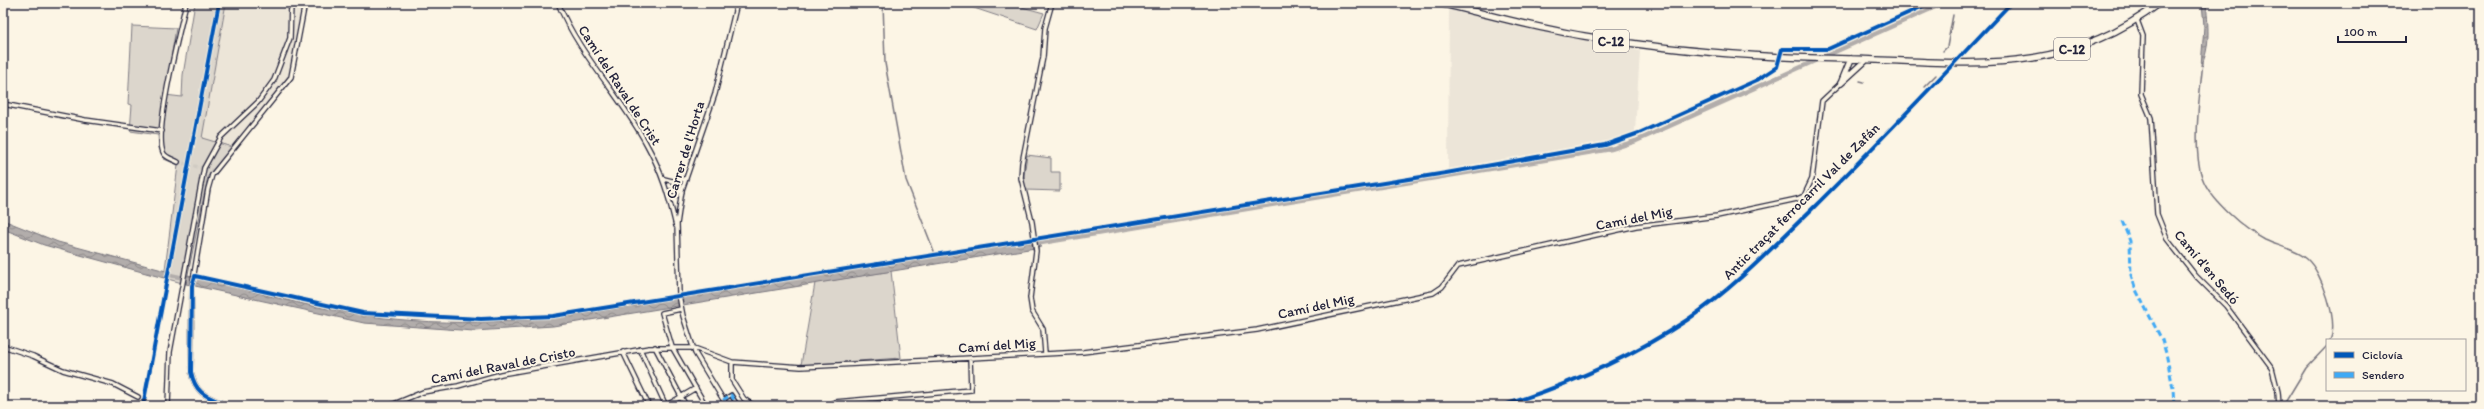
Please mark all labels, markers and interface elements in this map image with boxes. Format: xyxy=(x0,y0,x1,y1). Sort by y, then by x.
scale bar xyxy=(2338,18,2406,44)
street label: Camí del Raval de Crist xyxy=(574,22,665,148)
text: 100 m xyxy=(2344,25,2377,39)
road number: C-12 xyxy=(1593,30,1629,52)
road number: C-12 xyxy=(2054,38,2090,60)
street label: Carrer de l'Horta xyxy=(663,99,708,201)
street label: Antic traçat ferrocarril Val de Zafán xyxy=(1719,119,1884,283)
street label: Camí del Mig xyxy=(1594,203,1675,234)
street label: Camí d'en Sedó xyxy=(2170,227,2243,308)
street label: Camí del Mig xyxy=(1276,290,1357,323)
street label: Camí del Mig xyxy=(958,334,1037,357)
legend xyxy=(2326,339,2466,391)
street label: Camí del Raval de Cristo xyxy=(429,343,577,388)
text: Ciclovía xyxy=(2362,348,2404,362)
text: Sendero xyxy=(2362,368,2404,382)

